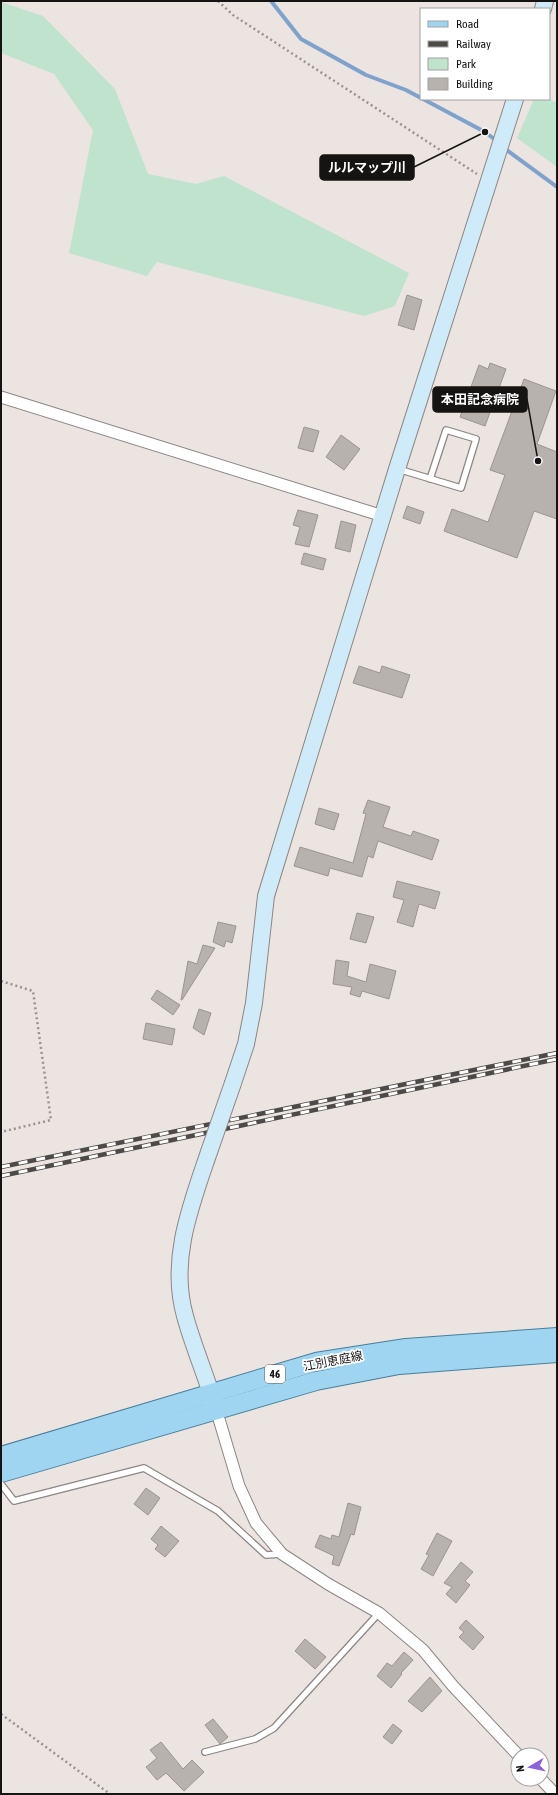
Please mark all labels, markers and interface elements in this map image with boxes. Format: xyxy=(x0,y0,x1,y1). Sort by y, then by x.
legend xyxy=(420,8,550,100)
text: Road xyxy=(456,17,479,31)
text: Railway xyxy=(456,37,491,51)
text: Park xyxy=(456,57,477,71)
text: Building xyxy=(456,77,494,91)
callout: ルルマップ川 xyxy=(320,155,414,180)
text: ルルマップ川 xyxy=(328,160,406,175)
callout: 本田記念病院 xyxy=(433,387,527,412)
text: 本田記念病院 xyxy=(441,392,519,407)
street label: 江別恵庭線 xyxy=(302,1348,364,1374)
road number: 46 xyxy=(265,1365,285,1383)
north arrow xyxy=(510,1747,550,1787)
text: N xyxy=(514,1764,527,1773)

